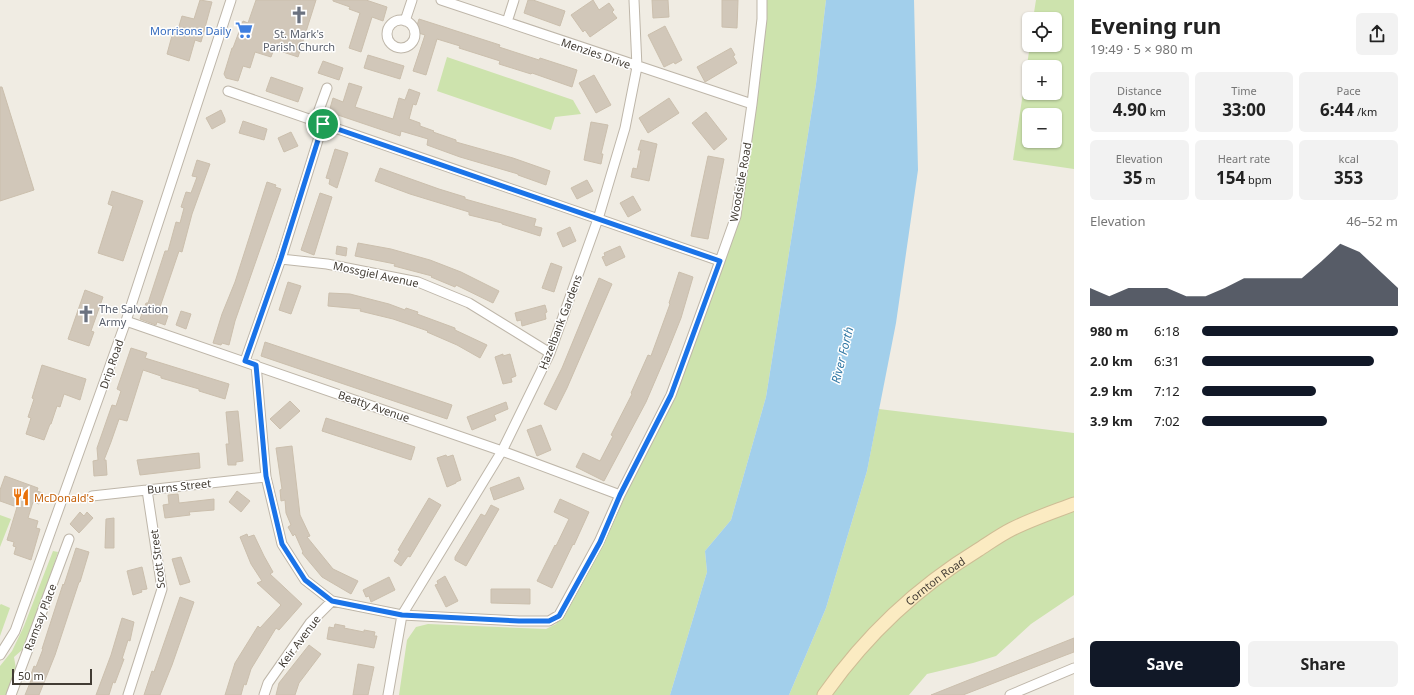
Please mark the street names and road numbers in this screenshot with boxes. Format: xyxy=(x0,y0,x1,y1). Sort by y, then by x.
street label: Menzies Drive xyxy=(559,34,633,72)
street label: Woodside Road xyxy=(726,141,754,223)
street label: Mossgiel Avenue xyxy=(332,258,420,290)
street label: Hazelbank Gardens xyxy=(535,272,585,372)
street label: Drip Road xyxy=(96,337,126,391)
street label: Beatty Avenue xyxy=(336,387,412,425)
street label: Burns Street xyxy=(146,475,212,497)
street label: Scott Street xyxy=(146,529,168,589)
street label: Cornton Road xyxy=(901,553,968,608)
street label: Ramsay Place xyxy=(20,581,60,653)
street label: Keir Avenue xyxy=(274,612,324,670)

